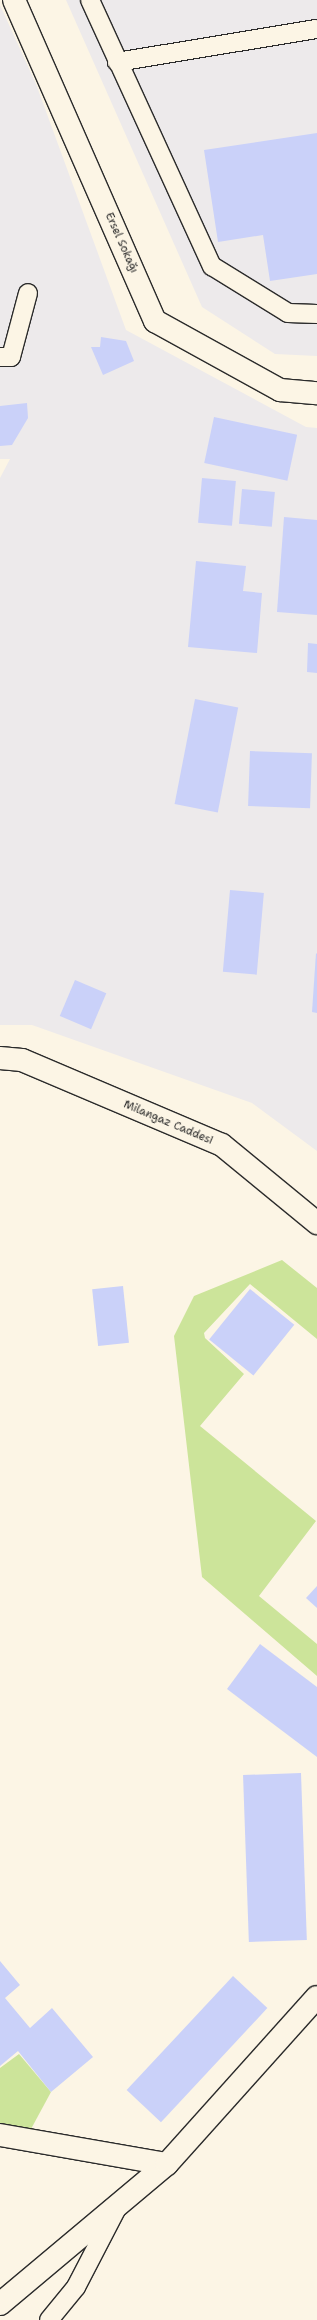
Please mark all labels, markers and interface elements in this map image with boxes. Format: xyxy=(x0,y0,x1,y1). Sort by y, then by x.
street label: Ersel Sokağı xyxy=(102,211,140,275)
street label: Milangaz Caddesi xyxy=(121,1098,215,1148)

